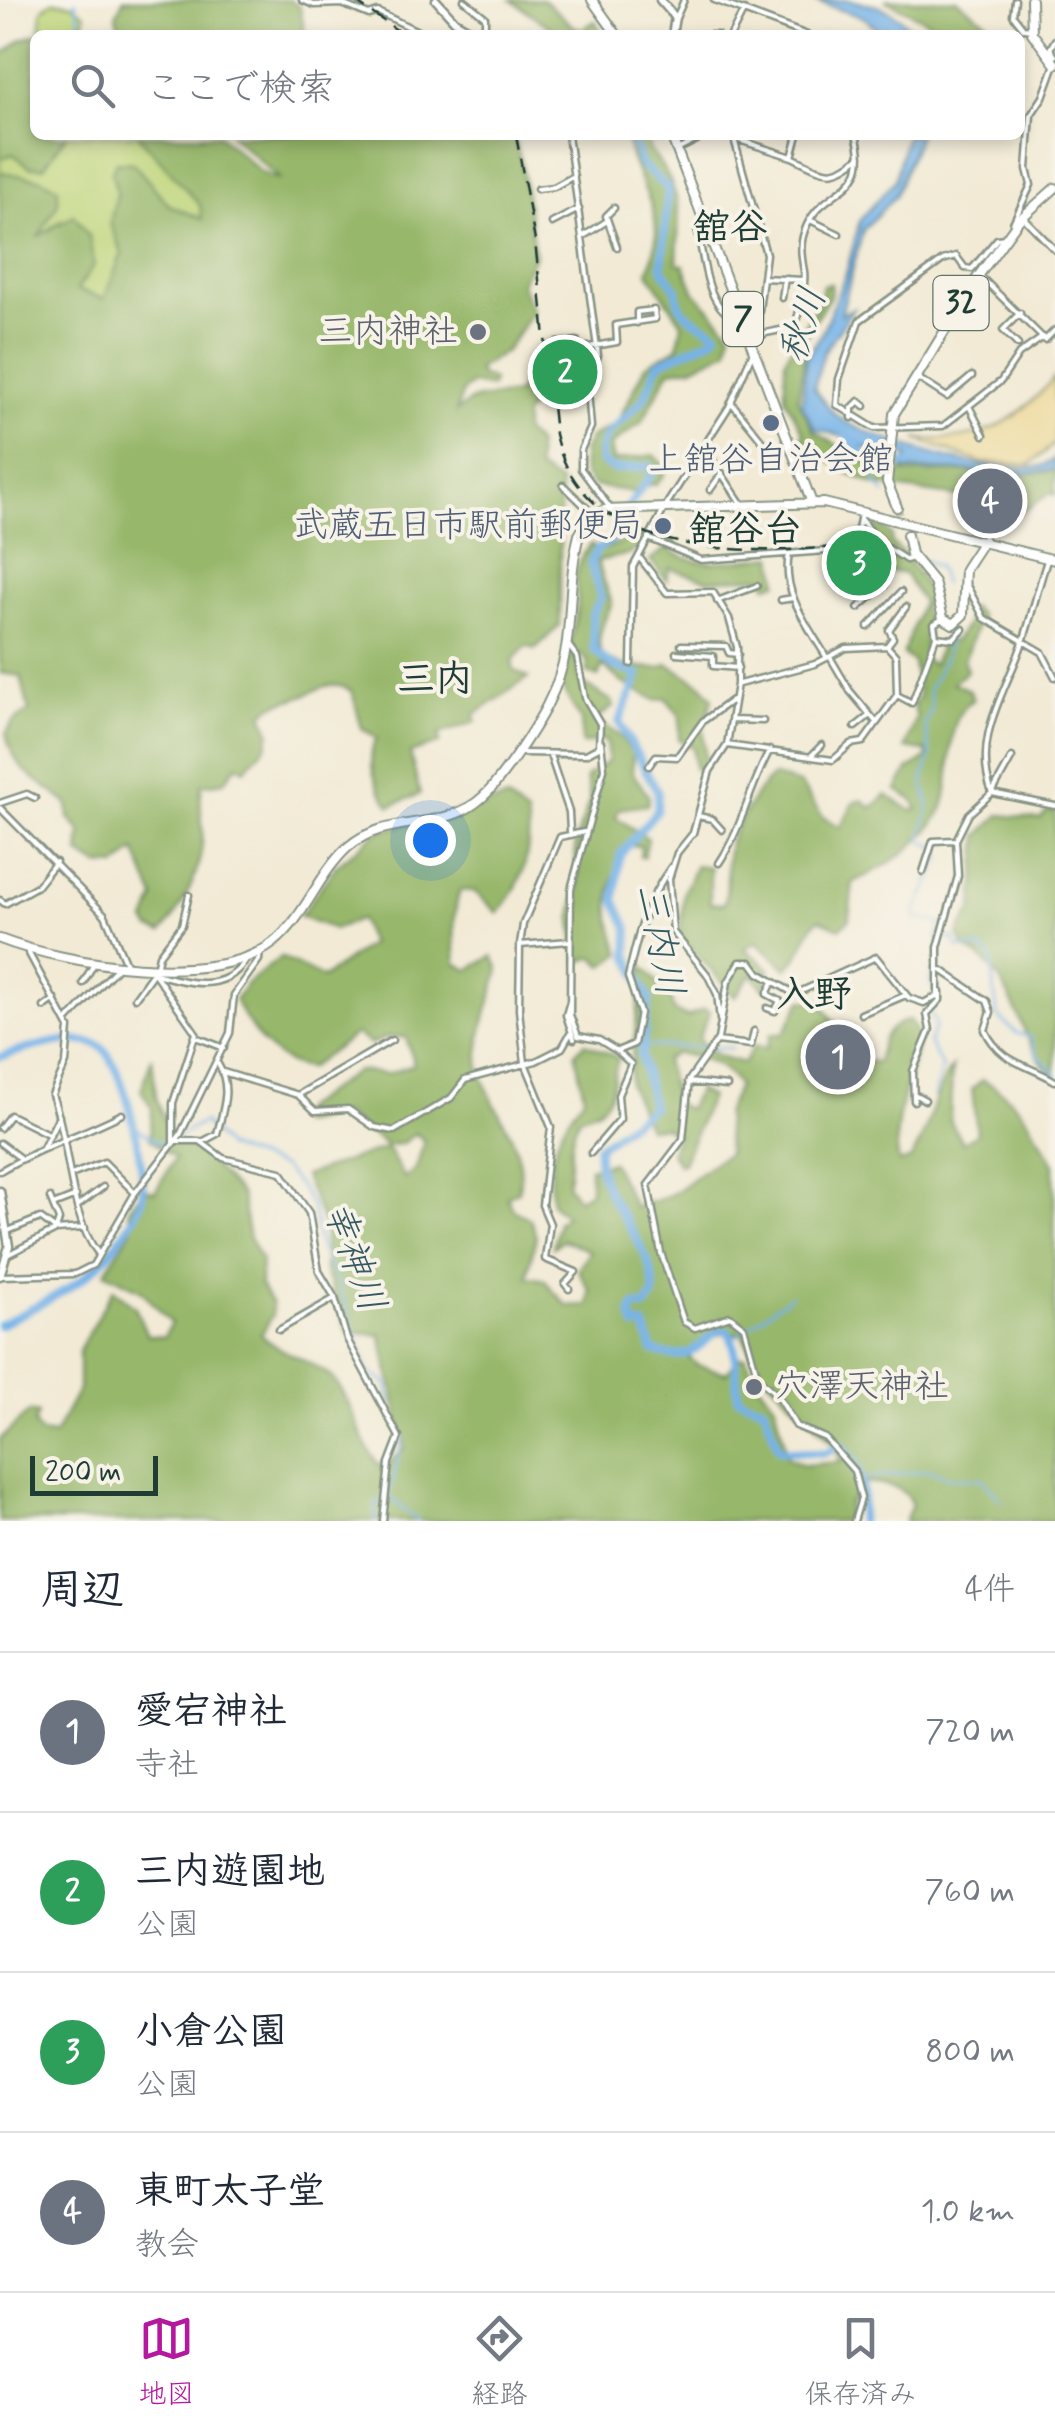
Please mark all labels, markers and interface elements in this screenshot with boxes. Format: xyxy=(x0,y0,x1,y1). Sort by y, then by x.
search box xyxy=(30,30,1025,140)
icon: search xyxy=(65,58,120,113)
text: ここで検索 xyxy=(145,65,335,114)
district label: 舘谷 xyxy=(692,204,768,253)
road number: 32 xyxy=(934,276,988,330)
water label: 秋川 xyxy=(769,281,839,369)
road number: 7 xyxy=(723,292,763,346)
place label: 三内神社 xyxy=(318,309,458,355)
marker: 三内神社 xyxy=(467,321,489,343)
pin: 2 xyxy=(532,334,598,410)
marker: 上舘谷自治会館 xyxy=(760,412,782,434)
place label: 上舘谷自治会館 xyxy=(648,437,894,483)
pin: 4 xyxy=(958,464,1022,538)
place label: 武蔵五日市駅前郵便局 xyxy=(293,503,643,549)
district label: 舘谷台 xyxy=(688,506,802,555)
marker: 武蔵五日市駅前郵便局 xyxy=(652,515,674,537)
pin: 3 xyxy=(826,526,892,600)
district label: 三内 xyxy=(397,656,473,705)
your location xyxy=(405,815,456,866)
water label: 三内川 xyxy=(624,879,694,1001)
district label: 入野 xyxy=(776,971,852,1020)
pin: 1 xyxy=(806,1020,870,1094)
water label: 幸神川 xyxy=(310,1195,396,1319)
place label: 穴澤天神社 xyxy=(774,1364,949,1410)
marker: 穴澤天神社 xyxy=(743,1376,765,1398)
scale bar xyxy=(30,1451,158,1496)
text: 200 m xyxy=(45,1455,121,1492)
text: 周辺 xyxy=(40,1564,124,1619)
text: 4件 xyxy=(964,1569,1015,1611)
text: 愛宕神社 xyxy=(135,1688,287,1737)
text: 1 xyxy=(65,1711,80,1753)
text: 720 m xyxy=(925,1711,1015,1753)
text: 寺社 xyxy=(135,1744,199,1786)
text: 三内遊園地 xyxy=(135,1848,325,1897)
text: 2 xyxy=(65,1871,80,1913)
text: 760 m xyxy=(925,1871,1015,1913)
text: 公園 xyxy=(135,1904,199,1946)
text: 小倉公園 xyxy=(135,2008,287,2057)
text: 3 xyxy=(65,2031,80,2073)
text: 800 m xyxy=(925,2031,1015,2073)
text: 公園 xyxy=(135,2064,199,2106)
text: 東町太子堂 xyxy=(135,2168,325,2217)
text: 4 xyxy=(63,2191,82,2233)
text: 1.0 km xyxy=(921,2191,1015,2233)
text: 教会 xyxy=(135,2224,199,2266)
tab: 地図 xyxy=(138,2311,195,2414)
tab: 経路 xyxy=(471,2311,528,2414)
tab: 保存済み xyxy=(804,2311,917,2414)

